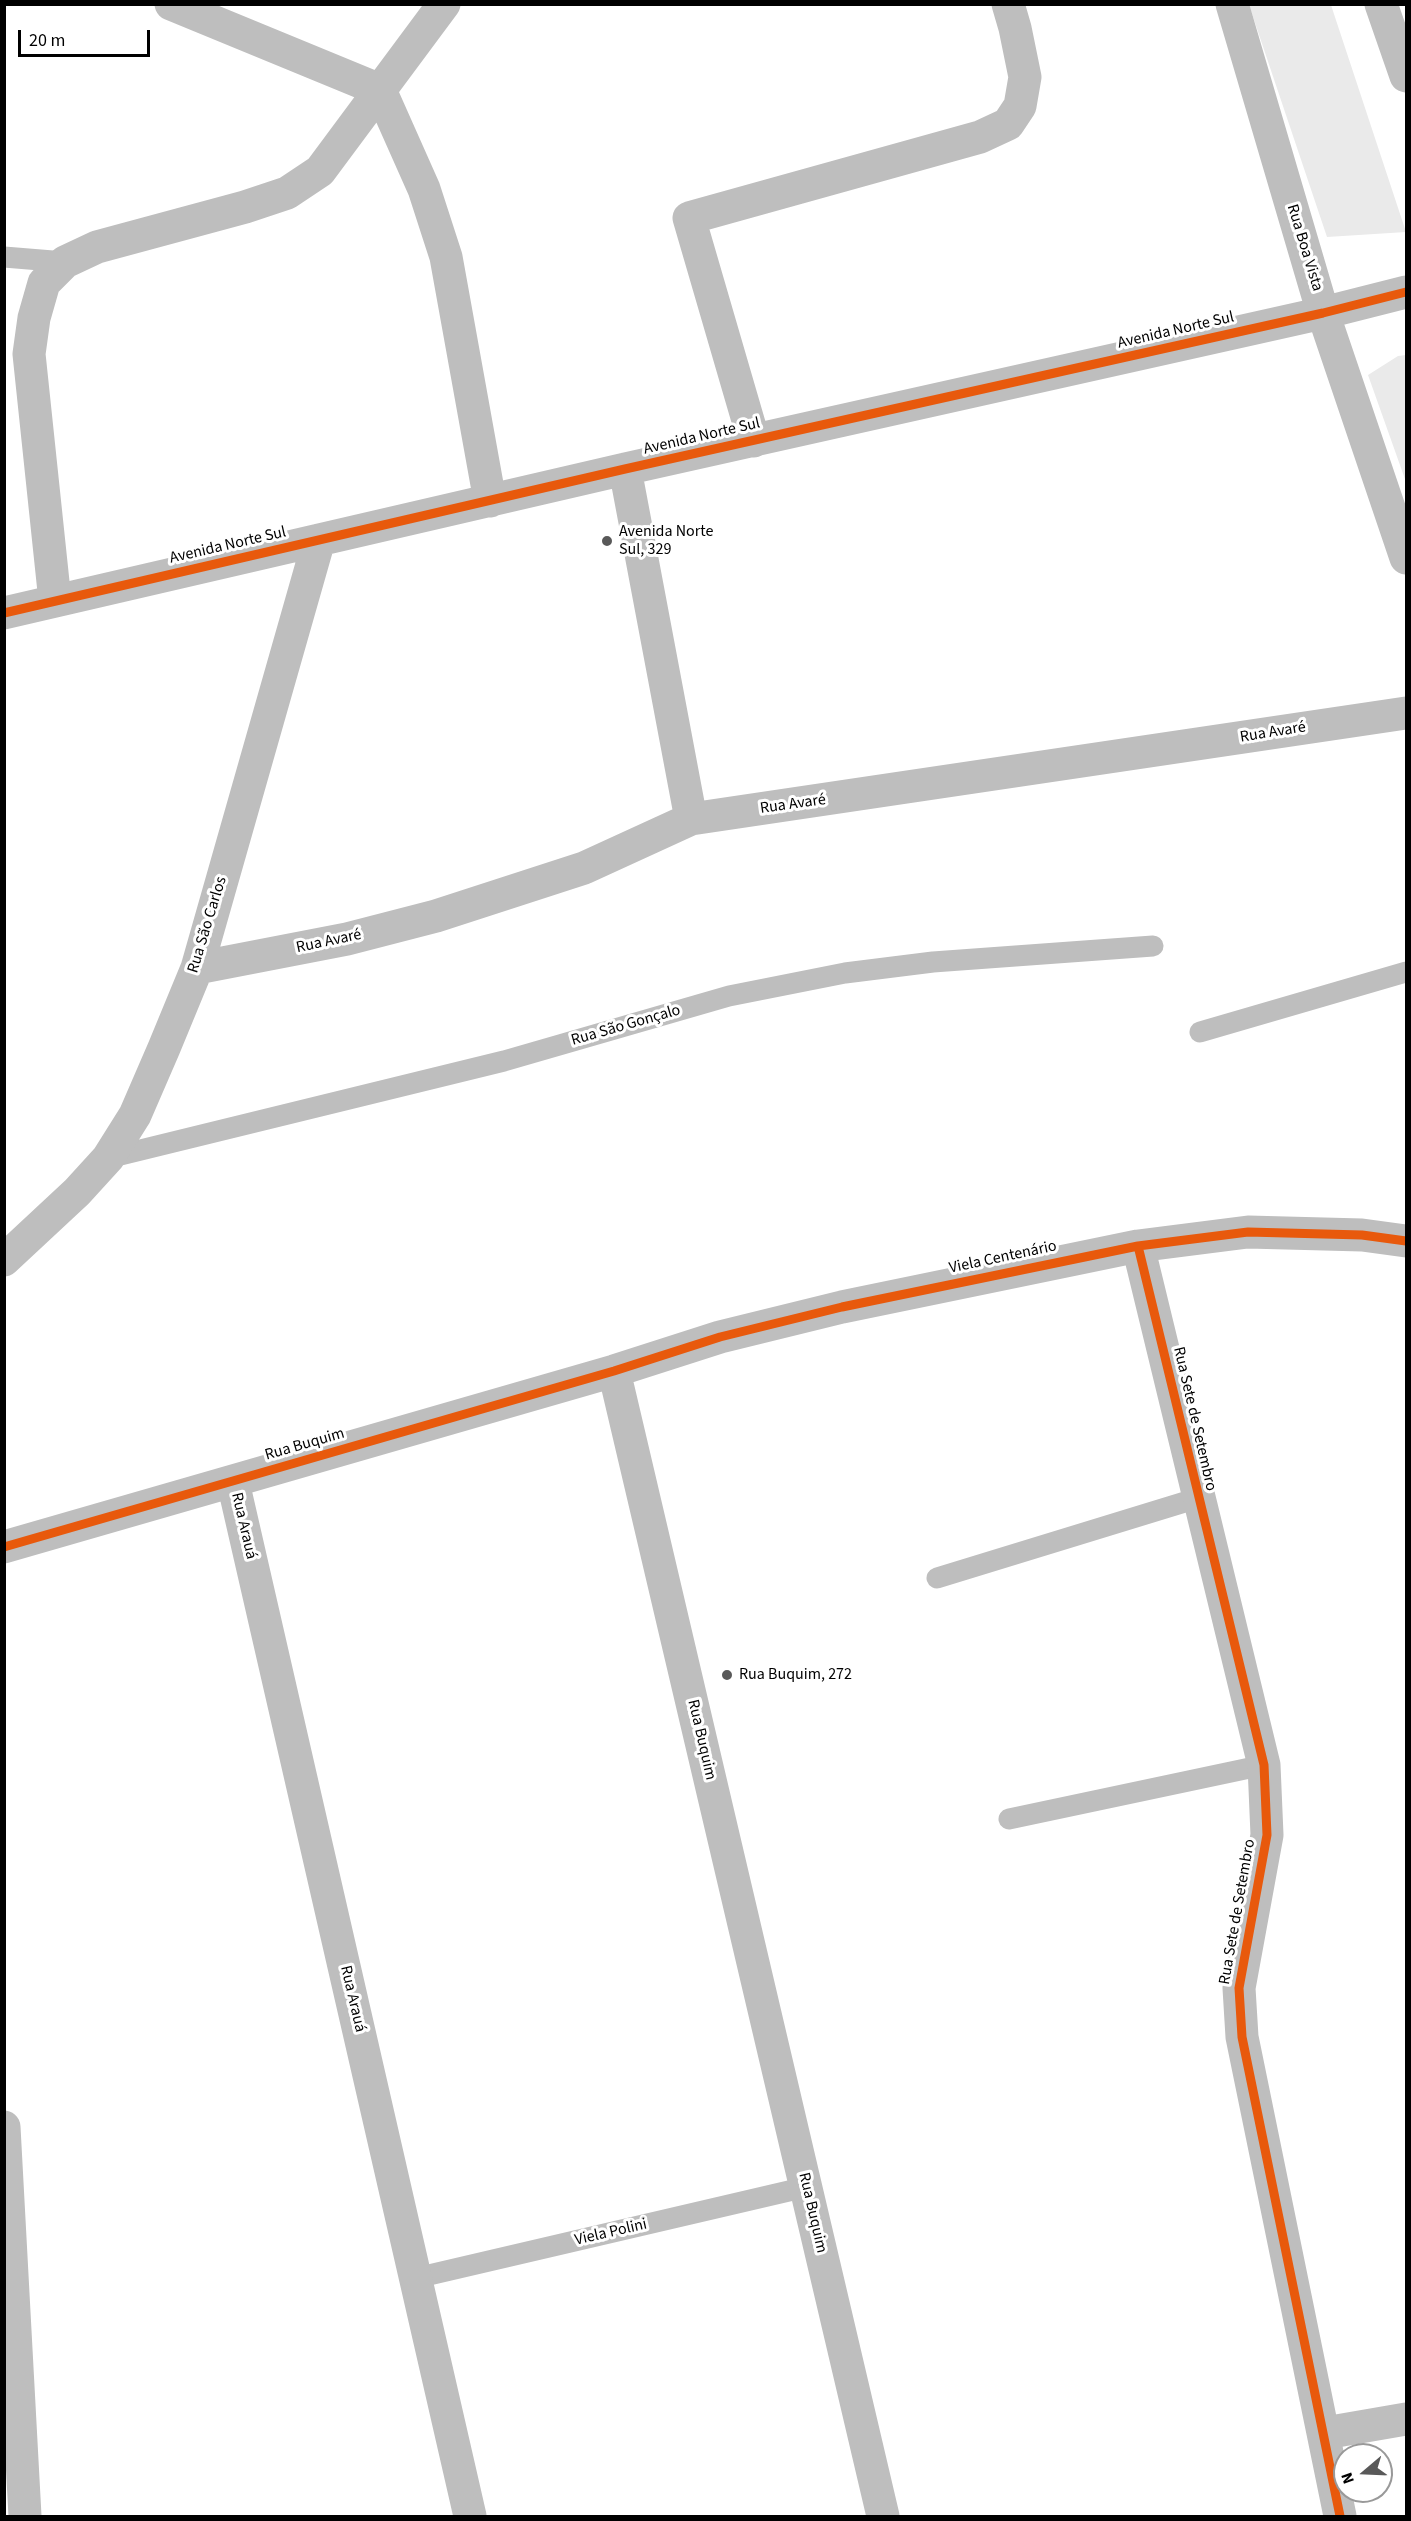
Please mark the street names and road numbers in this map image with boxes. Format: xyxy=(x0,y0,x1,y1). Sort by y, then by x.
street label: Rua Boa Vista xyxy=(1282,202,1326,294)
street label: Avenida Norte Sul xyxy=(1116,308,1236,354)
street label: Avenida Norte Sul xyxy=(642,414,762,460)
street label: Avenida Norte Sul xyxy=(168,523,288,569)
street label: Rua Avaré xyxy=(1239,718,1307,748)
street label: Rua Avaré xyxy=(759,791,827,819)
street label: Rua São Carlos xyxy=(184,875,232,975)
street label: Rua Avaré xyxy=(295,926,363,958)
street label: Rua São Gonçalo xyxy=(569,1001,683,1051)
street label: Viela Centenário xyxy=(948,1237,1058,1279)
street label: Rua Sete de Setembro xyxy=(1168,1345,1220,1493)
street label: Rua Buquim xyxy=(263,1424,347,1466)
street label: Rua Arauá xyxy=(226,1491,260,1561)
street label: Rua Buquim xyxy=(682,1698,720,1782)
street label: Rua Sete de Setembro xyxy=(1216,1838,1260,1986)
street label: Rua Arauá xyxy=(335,1964,369,2034)
street label: Rua Buquim xyxy=(793,2171,831,2255)
street label: Viela Polini xyxy=(573,2215,649,2251)

